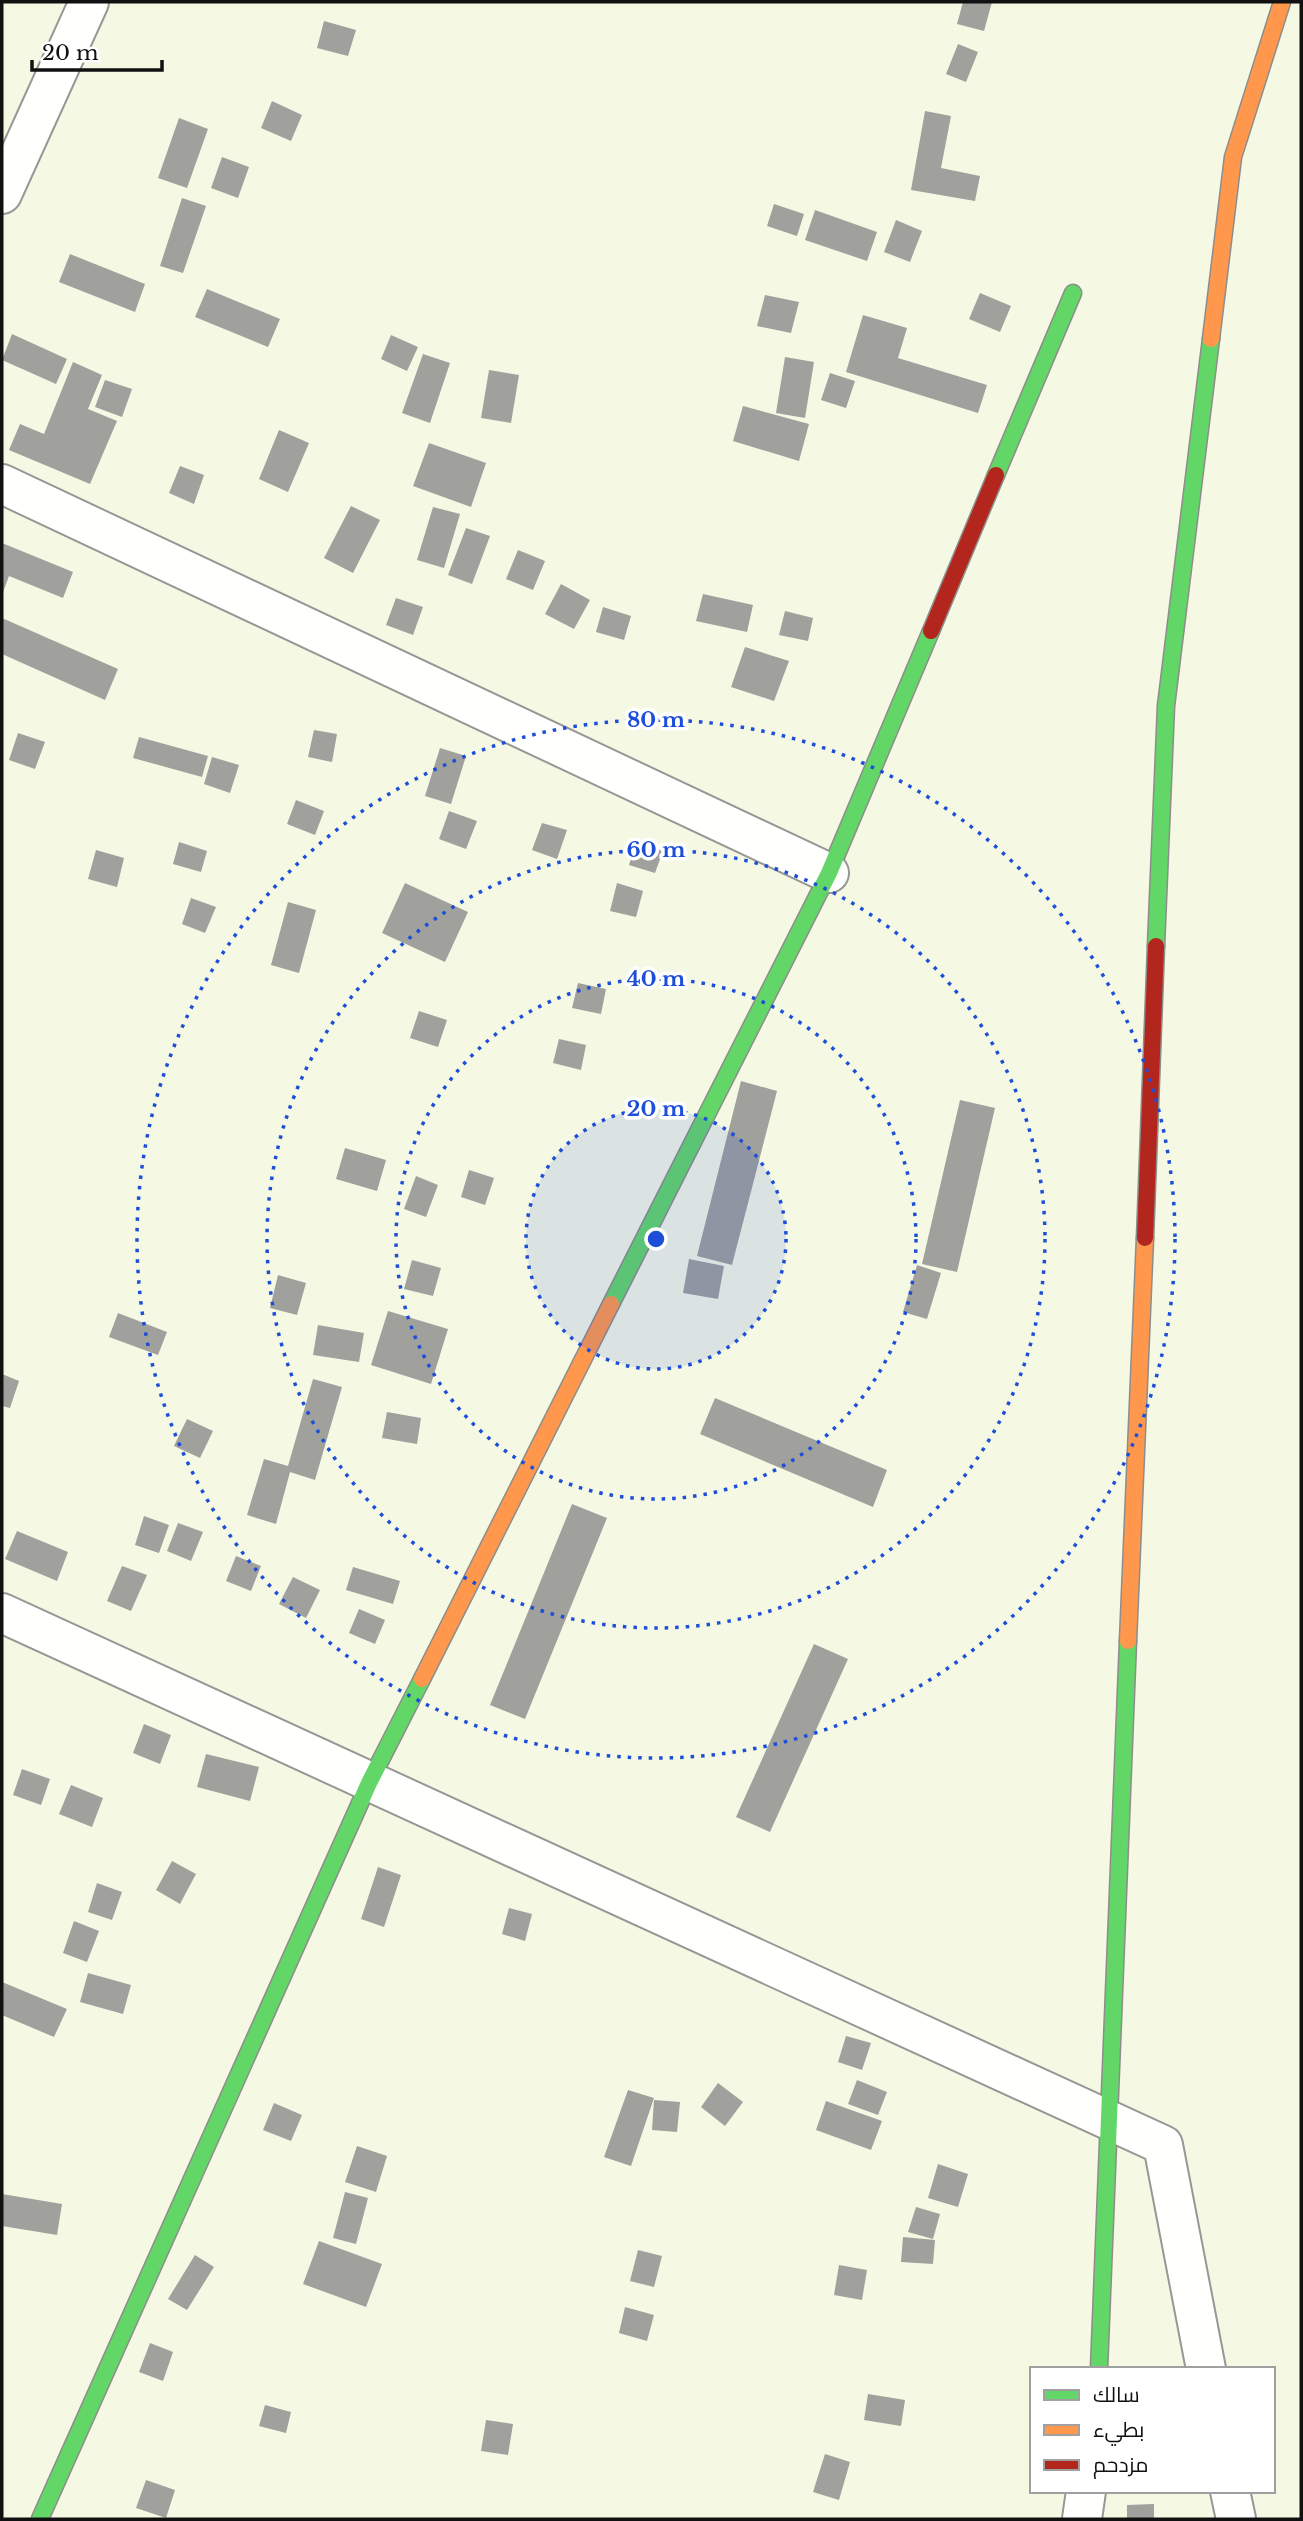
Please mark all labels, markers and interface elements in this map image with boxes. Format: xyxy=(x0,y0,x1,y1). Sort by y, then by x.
scale bar xyxy=(32,28,161,72)
text: 20 m xyxy=(42,40,99,66)
text: 80 m xyxy=(627,707,685,733)
text: 60 m xyxy=(627,837,685,863)
text: 40 m xyxy=(627,966,685,992)
text: 20 m xyxy=(627,1096,685,1122)
centre of rings xyxy=(644,1227,668,1251)
legend xyxy=(1030,2367,1275,2493)
text: سالك xyxy=(1093,2382,1140,2408)
text: بطيء xyxy=(1093,2417,1144,2446)
text: مزدحم xyxy=(1093,2452,1148,2479)

